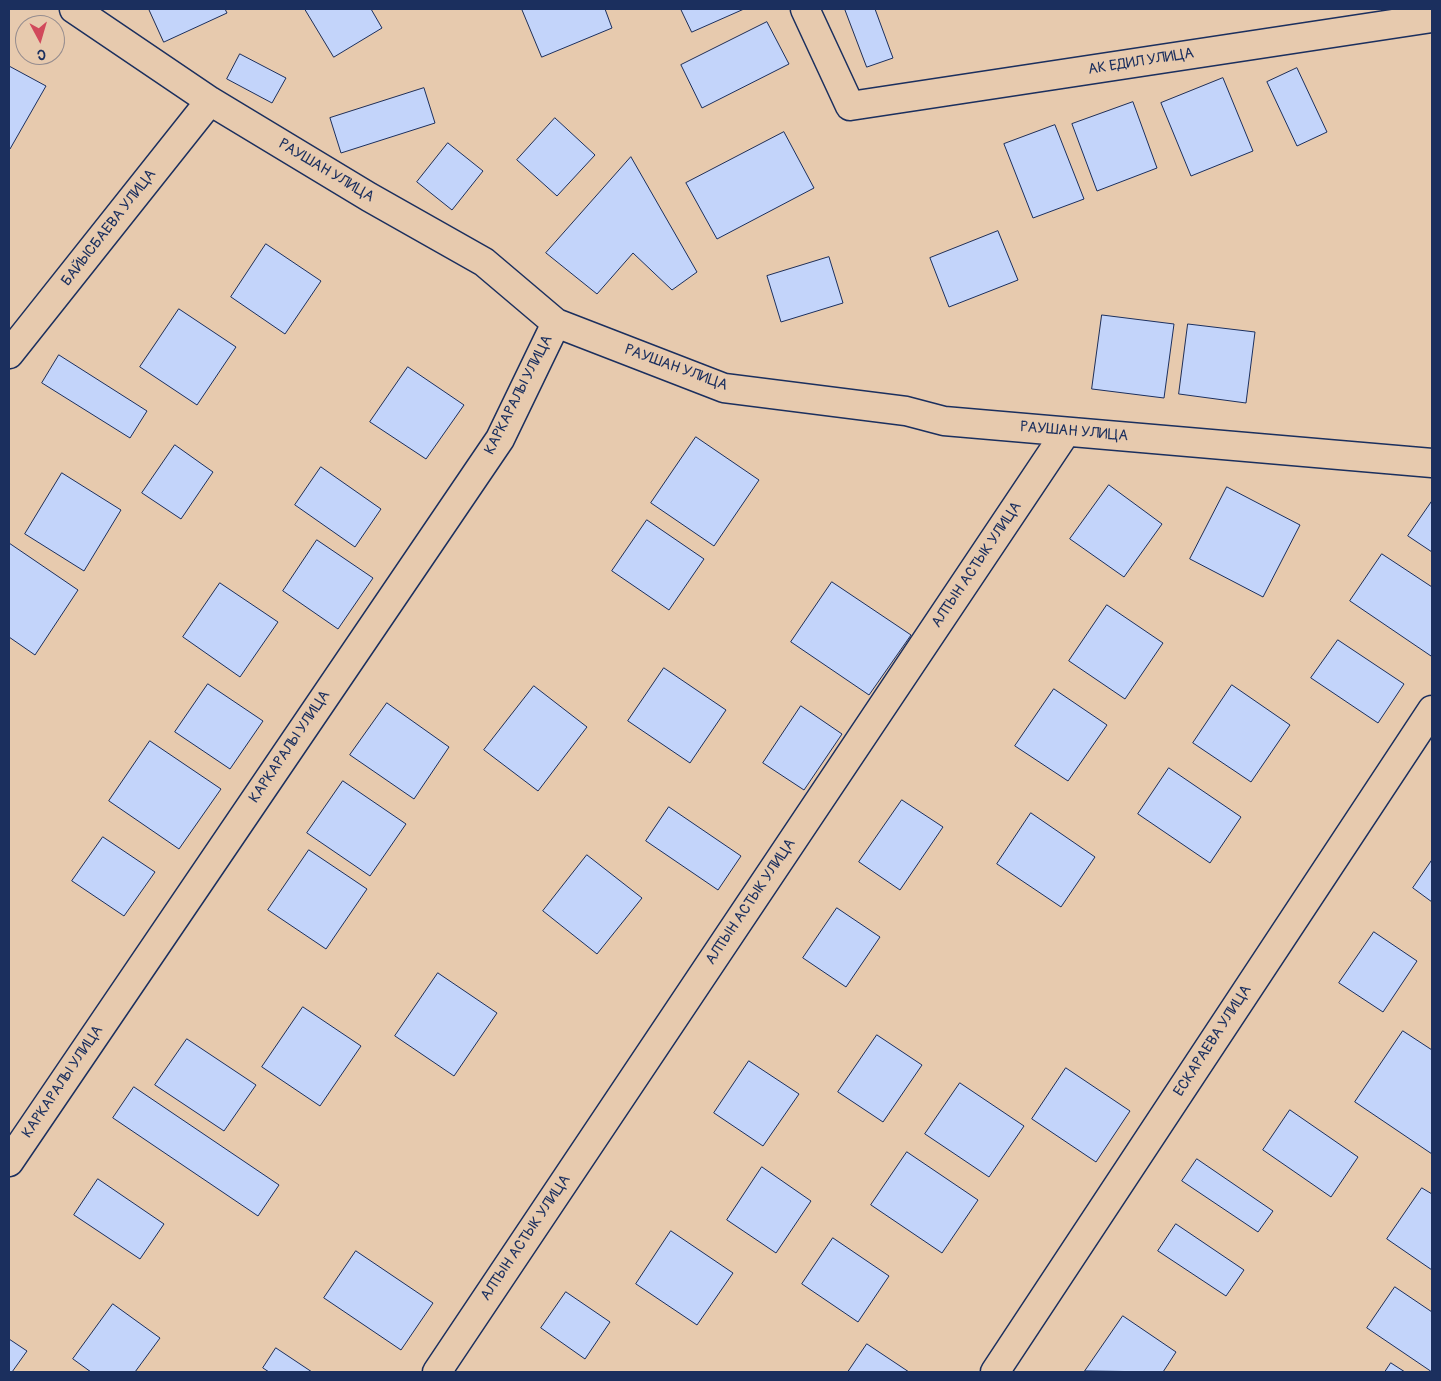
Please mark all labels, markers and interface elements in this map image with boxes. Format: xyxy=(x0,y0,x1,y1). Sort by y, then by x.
north arrow xyxy=(15,15,65,65)
street label: АК ЕДИЛ УЛИЦА xyxy=(1087,45,1195,79)
text: С xyxy=(36,46,47,63)
street label: РАУШАН УЛИЦА xyxy=(275,135,377,207)
street label: БАЙЫСБАЕВА УЛИЦА xyxy=(58,166,160,290)
street label: КАРКАРАЛЫ УЛИЦА xyxy=(481,332,557,458)
street label: РАУШАН УЛИЦА xyxy=(622,341,730,395)
street label: РАУШАН УЛИЦА xyxy=(1019,418,1129,446)
street label: АЛТЫН АСТЫК УЛИЦА xyxy=(928,499,1026,631)
street label: КАРКАРАЛЫ УЛИЦА xyxy=(246,687,334,807)
street label: АЛТЫН АСТЫК УЛИЦА xyxy=(702,836,800,968)
street label: ЕСКАРАЕВА УЛИЦА xyxy=(1170,982,1256,1100)
street label: КАРКАРАЛЫ УЛИЦА xyxy=(19,1022,107,1142)
street label: АЛТЫН АСТЫК УЛИЦА xyxy=(477,1172,575,1304)

